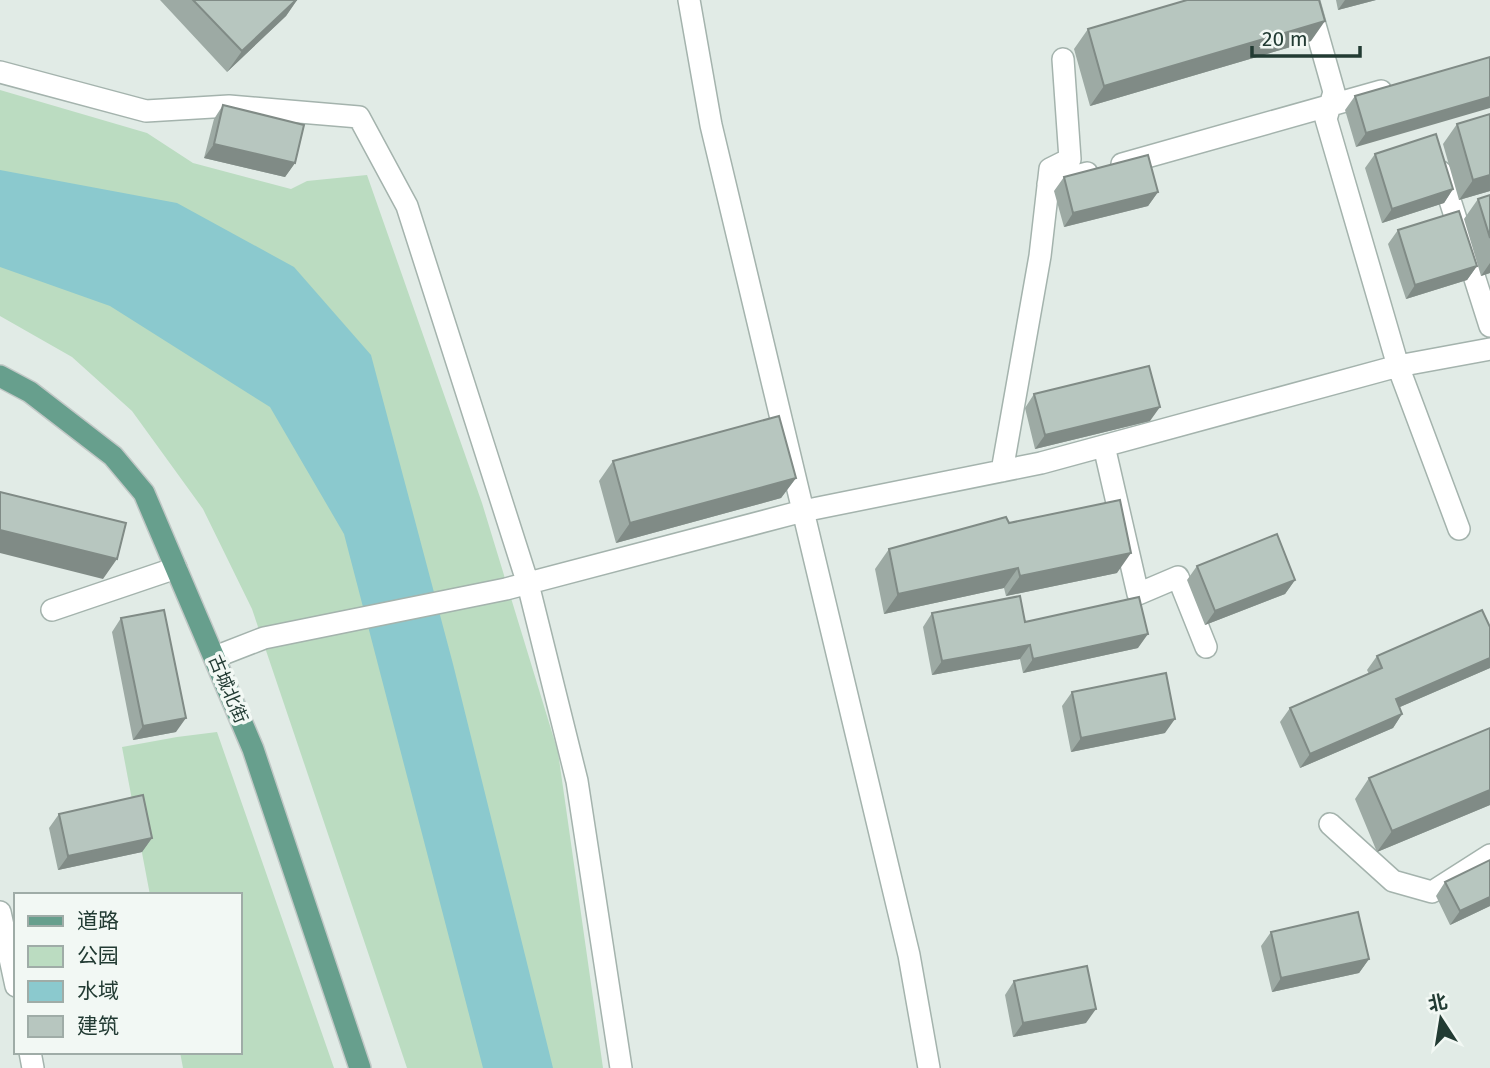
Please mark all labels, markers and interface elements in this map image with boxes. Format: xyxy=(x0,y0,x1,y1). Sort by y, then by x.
scale bar xyxy=(1252,14,1360,58)
text: 20 m xyxy=(1262,26,1308,52)
street label: 古城北街 xyxy=(204,652,252,726)
legend xyxy=(14,893,242,1054)
text: 道路 xyxy=(77,908,119,934)
text: 公园 xyxy=(77,943,119,969)
text: 水域 xyxy=(77,978,119,1004)
north arrow xyxy=(1406,984,1476,1054)
text: 北 xyxy=(1426,990,1449,1016)
text: 建筑 xyxy=(77,1013,119,1039)

